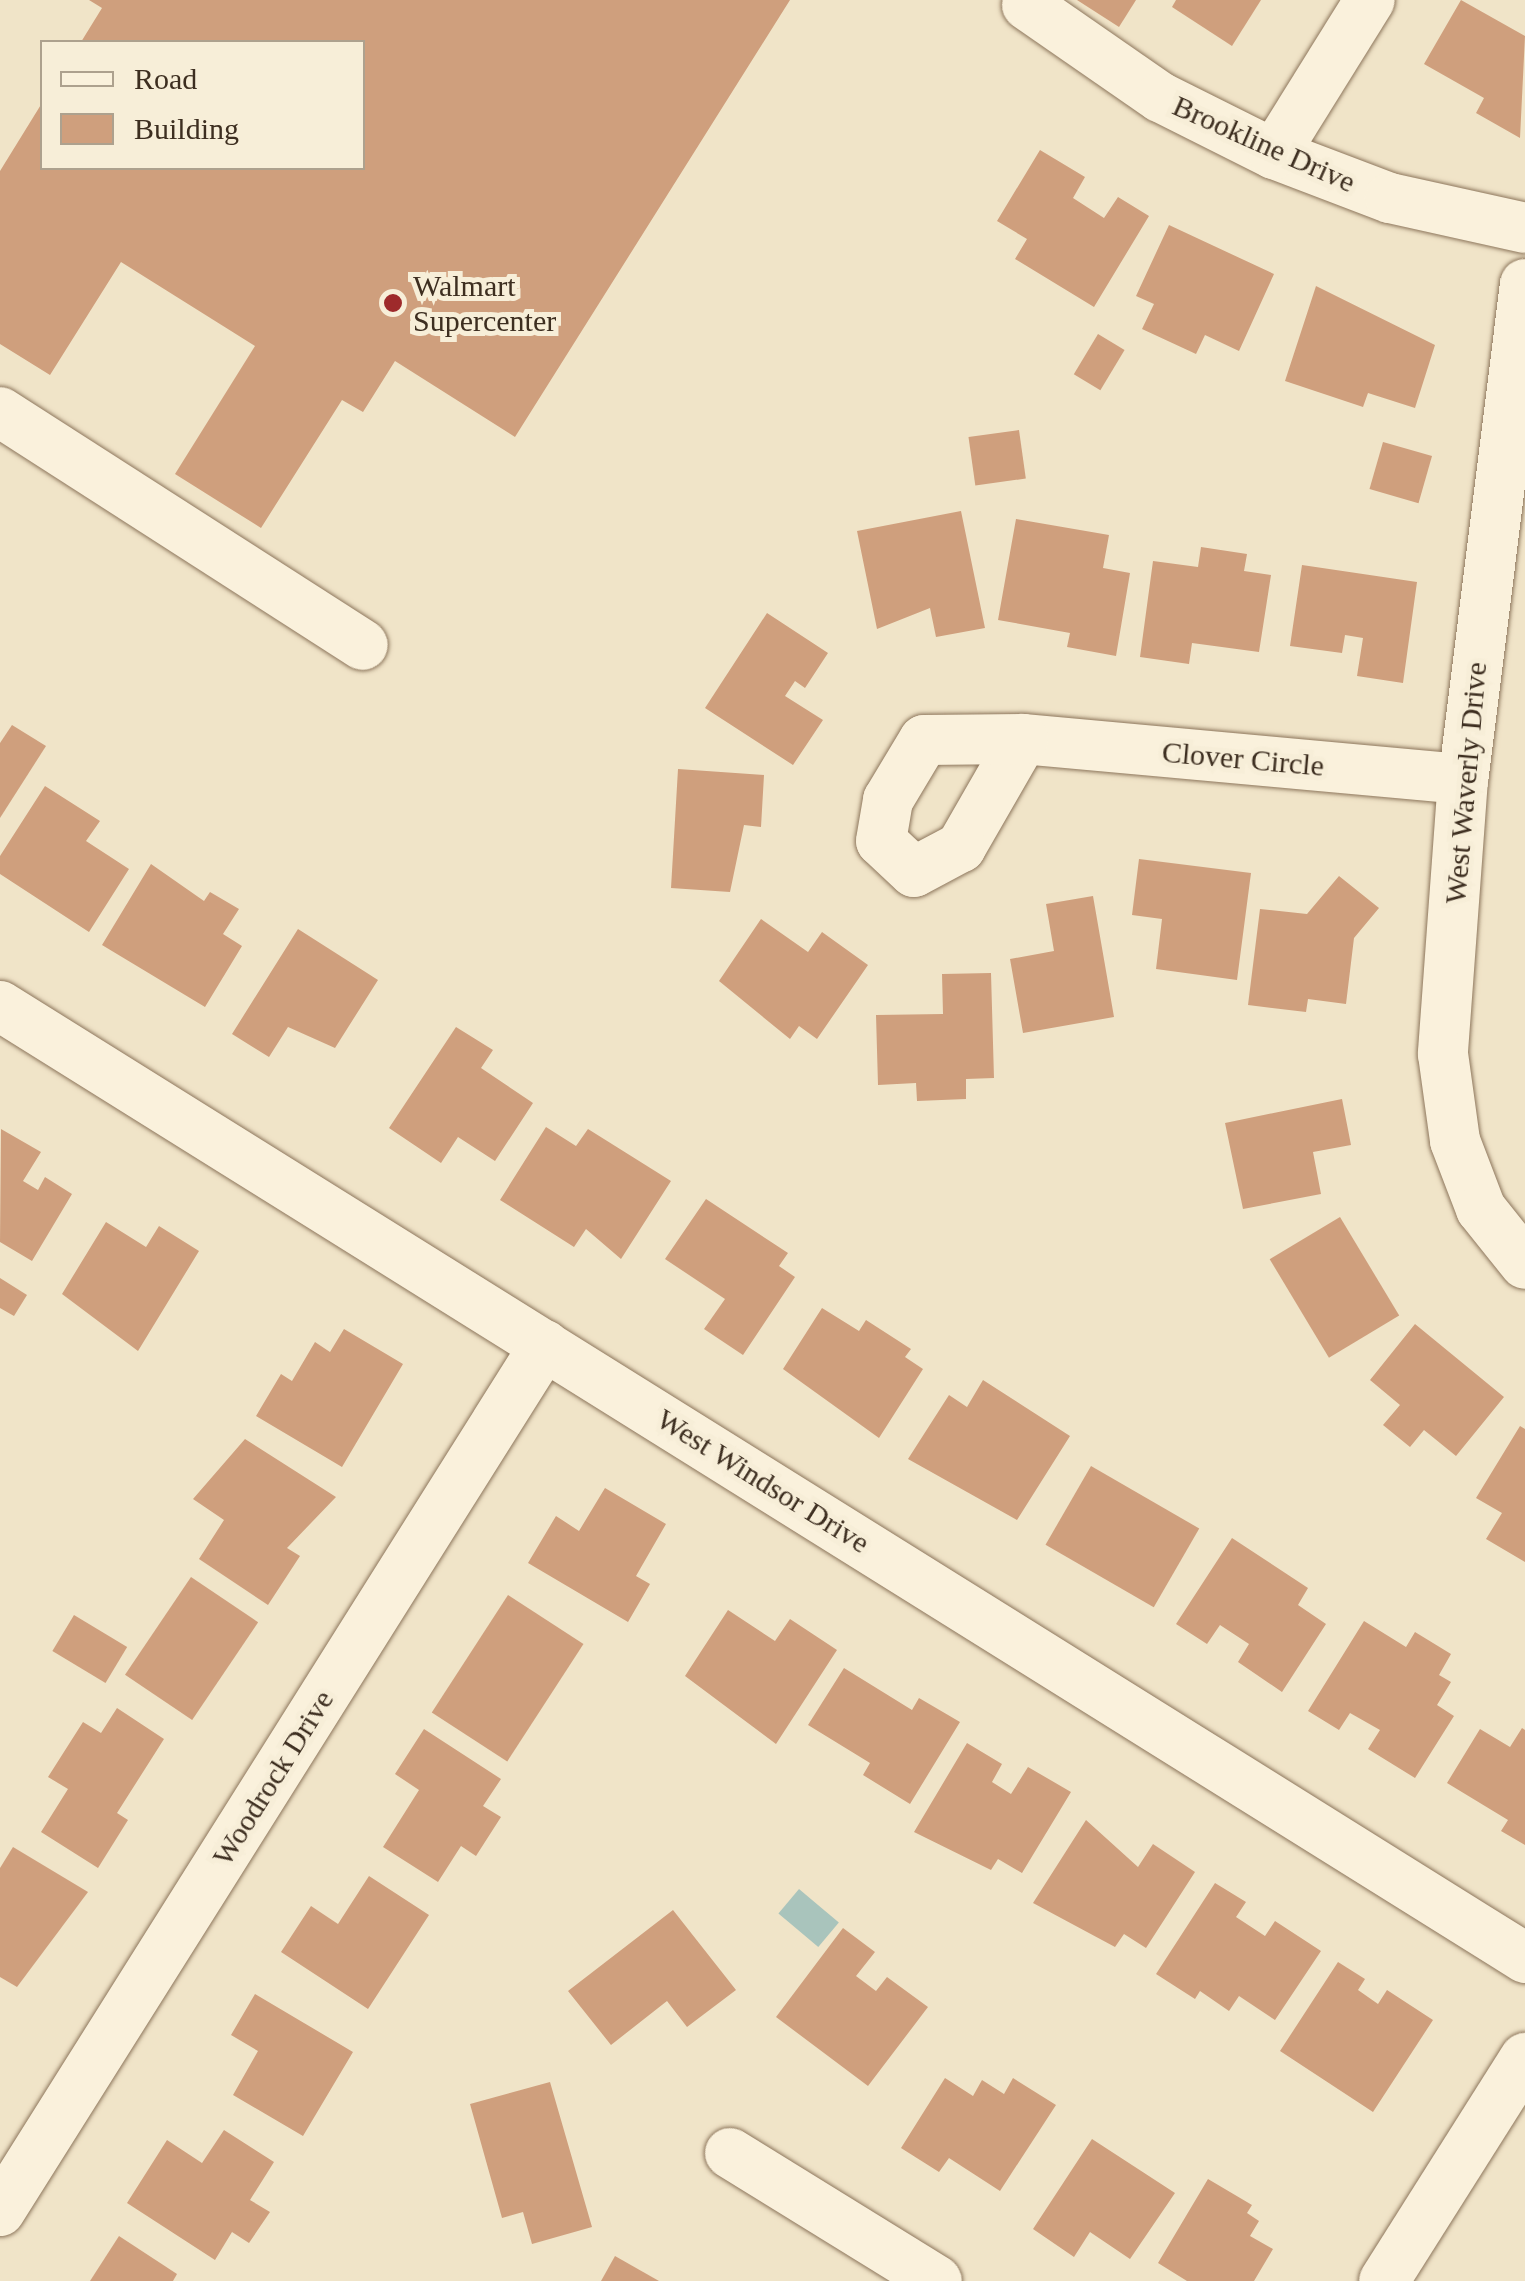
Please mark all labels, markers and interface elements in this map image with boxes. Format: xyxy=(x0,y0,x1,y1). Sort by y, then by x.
legend xyxy=(40,40,365,170)
text: Road xyxy=(134,62,197,95)
street label: Brookline Drive xyxy=(1167,88,1361,200)
text: Building xyxy=(134,112,239,145)
place label: Walmart Supercenter xyxy=(413,268,556,338)
marker: Walmart Supercenter xyxy=(382,292,404,314)
street label: West Waverly Drive xyxy=(1437,660,1495,906)
street label: Clover Circle xyxy=(1161,734,1325,784)
street label: West Windsor Drive xyxy=(650,1401,876,1561)
street label: Woodrock Drive xyxy=(205,1684,341,1872)

